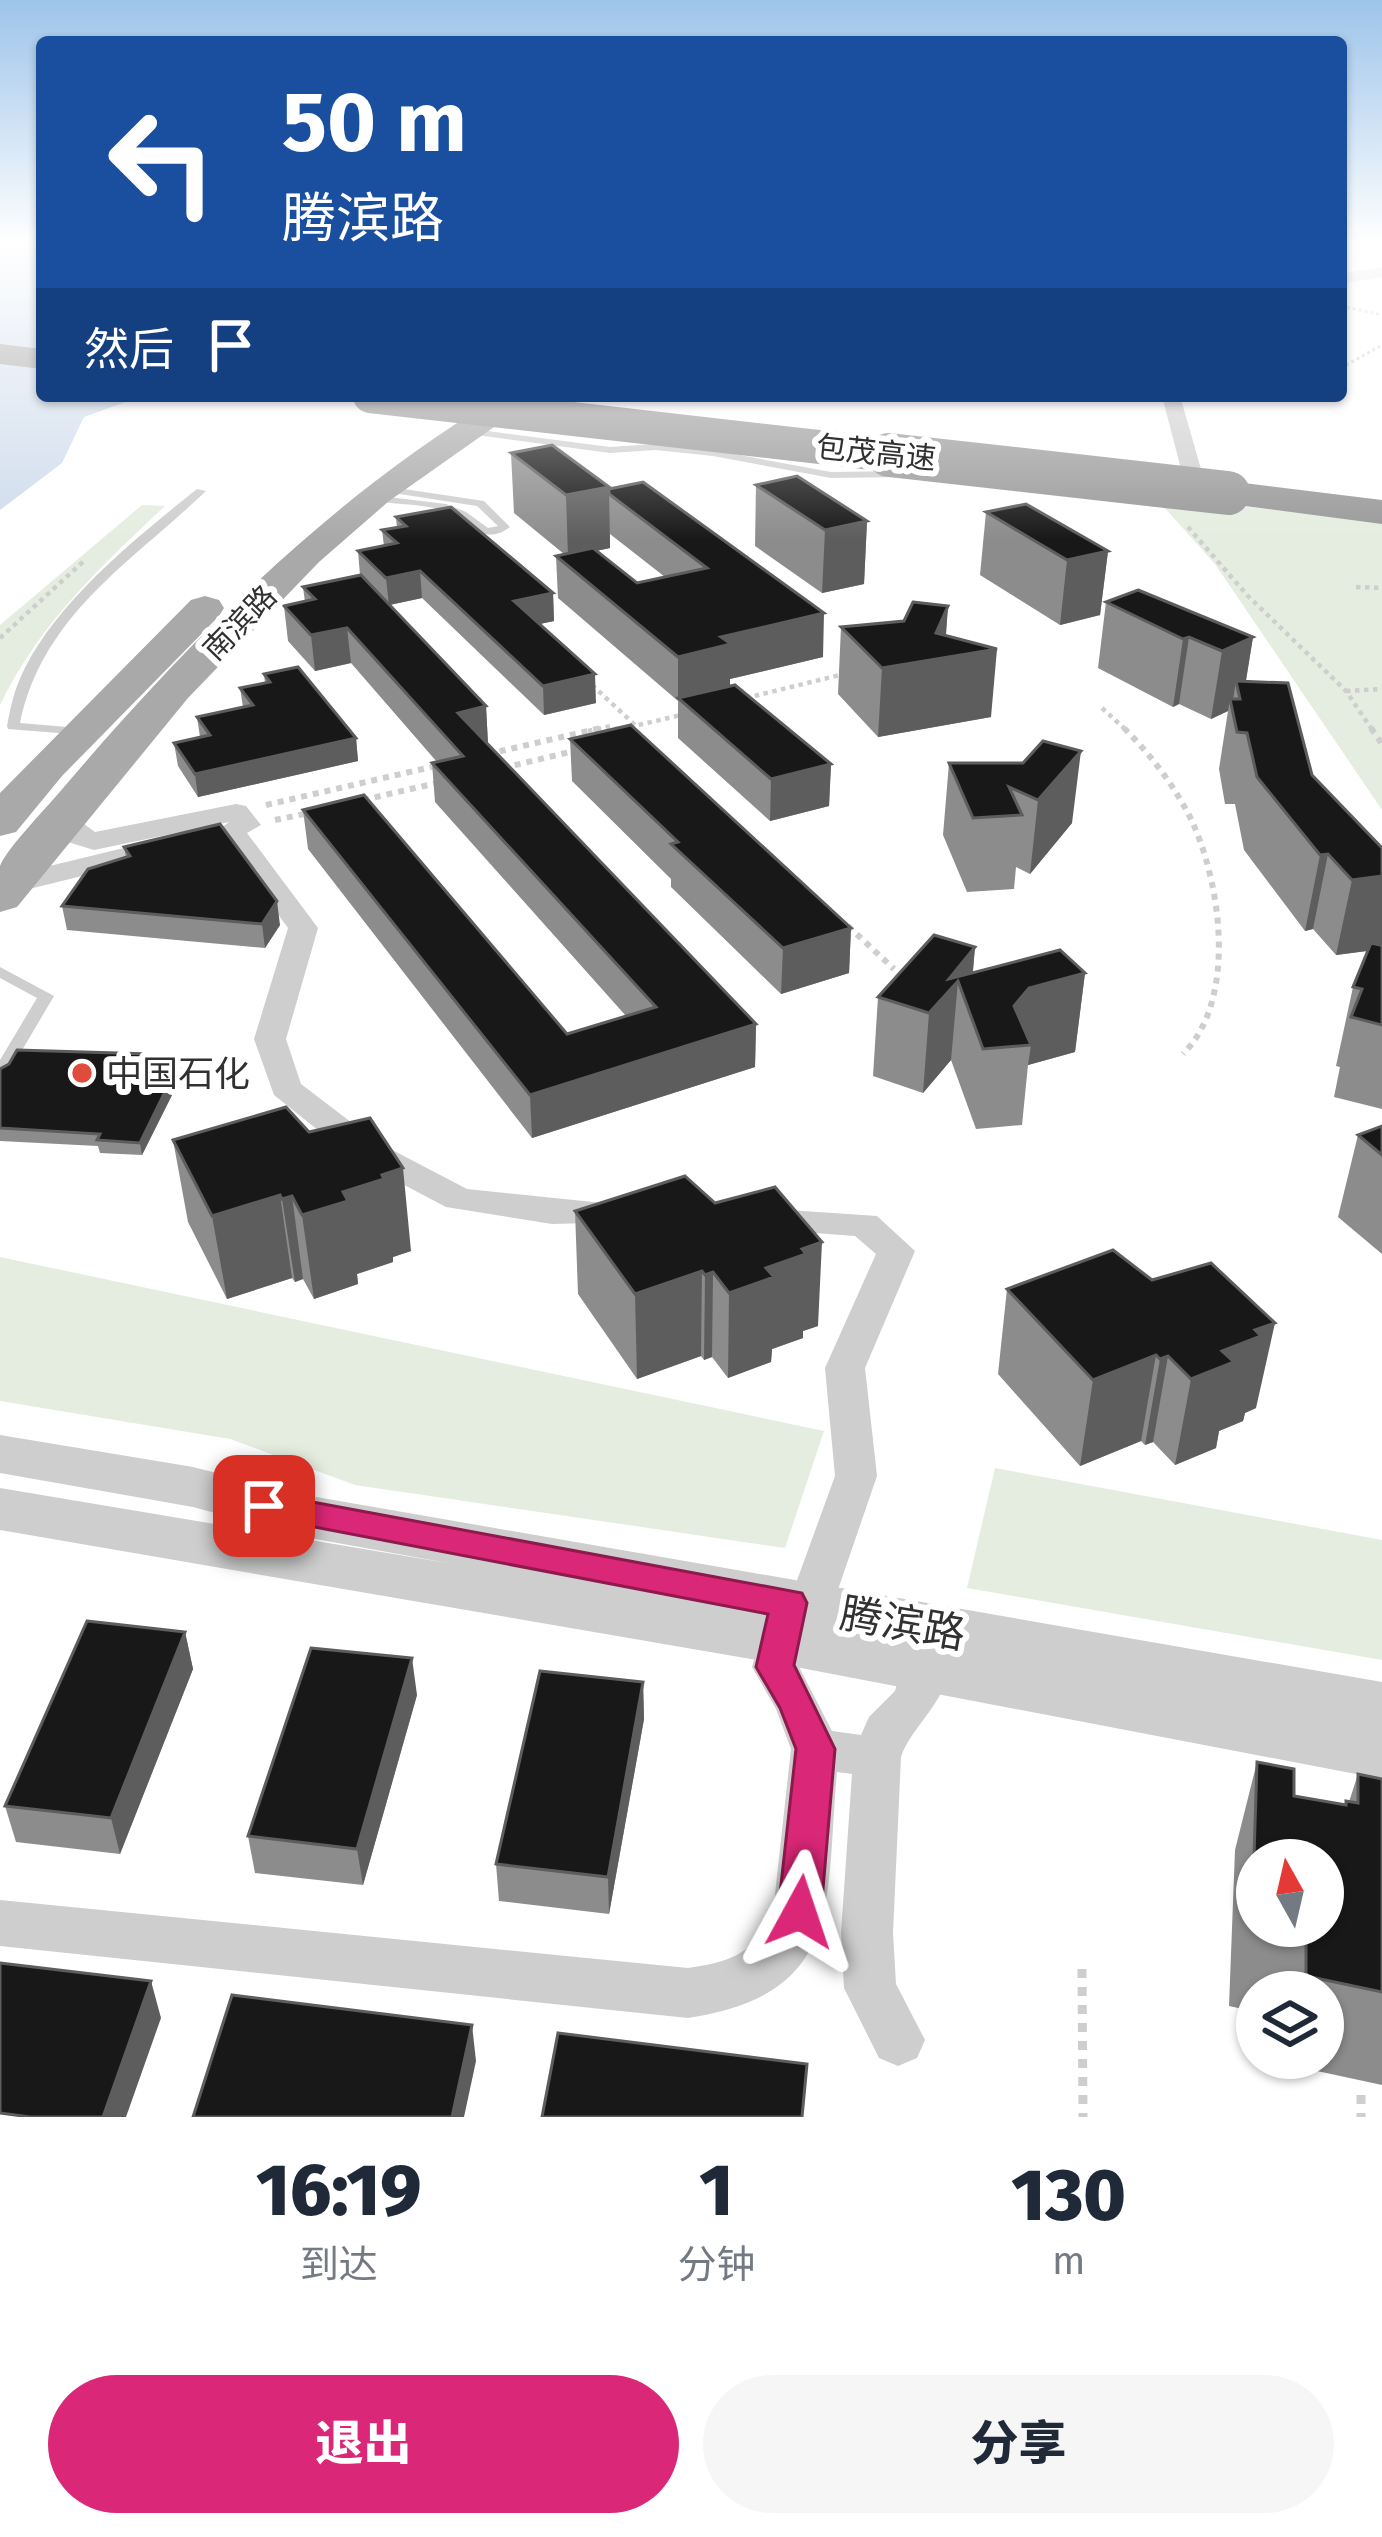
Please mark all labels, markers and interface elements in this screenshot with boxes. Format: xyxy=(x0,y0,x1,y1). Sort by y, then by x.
text: 50 m xyxy=(282,72,467,173)
icon: left xyxy=(84,84,240,240)
text: 腾滨路 xyxy=(282,187,444,251)
icon: arrive xyxy=(198,312,264,378)
text: 然后 xyxy=(84,323,174,377)
street label: 包茂高速 xyxy=(814,429,938,477)
street label: 南滨路 xyxy=(196,578,284,668)
place label: 中国石化 xyxy=(106,1052,250,1096)
marker: 中国石化 xyxy=(69,1060,95,1086)
pin xyxy=(213,1455,315,1557)
icon: arrive xyxy=(231,1473,297,1539)
street label: 腾滨路 xyxy=(836,1588,969,1660)
north arrow xyxy=(1236,1839,1344,1947)
map controls xyxy=(1236,1839,1344,2079)
position arrow xyxy=(737,1849,863,1975)
button: layers xyxy=(1236,1971,1344,2079)
text: 16:19 xyxy=(256,2148,421,2234)
text: 1 xyxy=(699,2148,733,2234)
text: 130 xyxy=(1011,2153,1126,2239)
text: m xyxy=(1052,2238,1085,2284)
text: 到达 xyxy=(300,2242,378,2288)
text: 分钟 xyxy=(677,2242,755,2288)
button: 退出 xyxy=(48,2375,679,2513)
button: 分享 xyxy=(703,2375,1334,2513)

